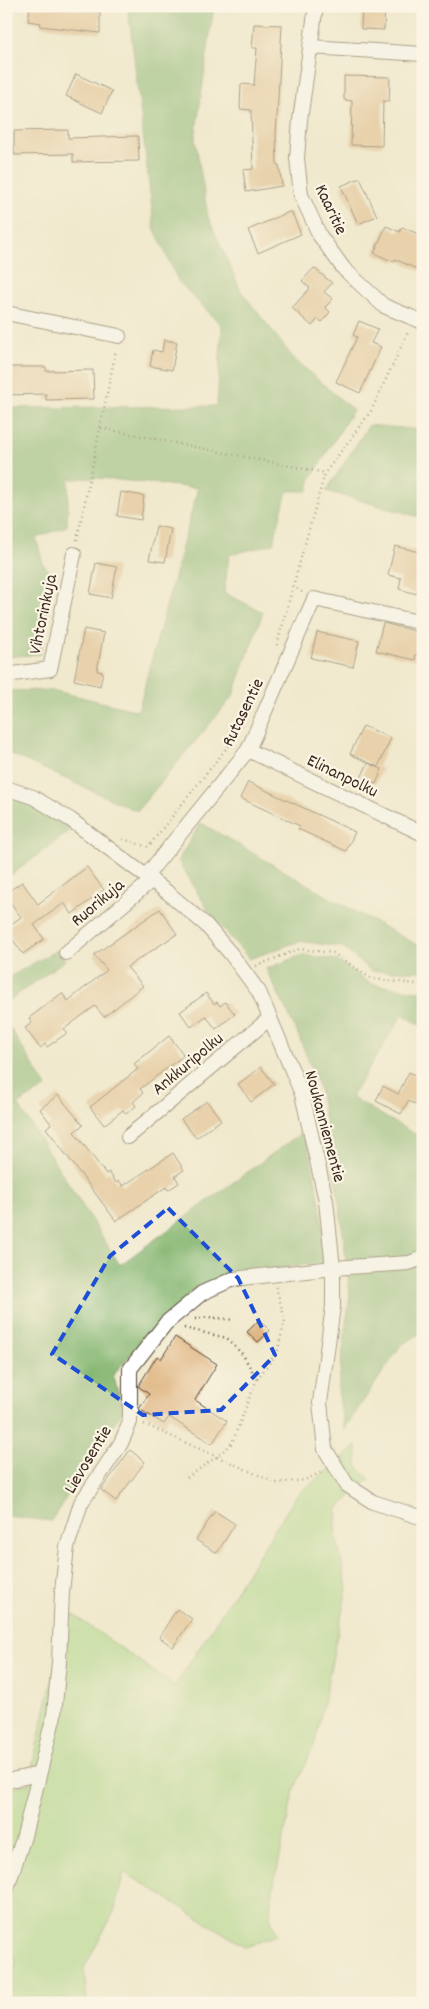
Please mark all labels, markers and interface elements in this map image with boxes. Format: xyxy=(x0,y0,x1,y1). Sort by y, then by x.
street label: Kaaritie xyxy=(307,181,352,239)
street label: Vihtorinkuja xyxy=(24,572,65,657)
street label: Rutasentie xyxy=(217,675,272,752)
street label: Elinanpolku xyxy=(302,749,382,805)
street label: Ruorikuja xyxy=(67,874,131,934)
street label: Ankkuripolku xyxy=(147,1028,230,1102)
street label: Noukanniementie xyxy=(297,1068,351,1185)
street label: Lievosentie xyxy=(59,1421,119,1499)

